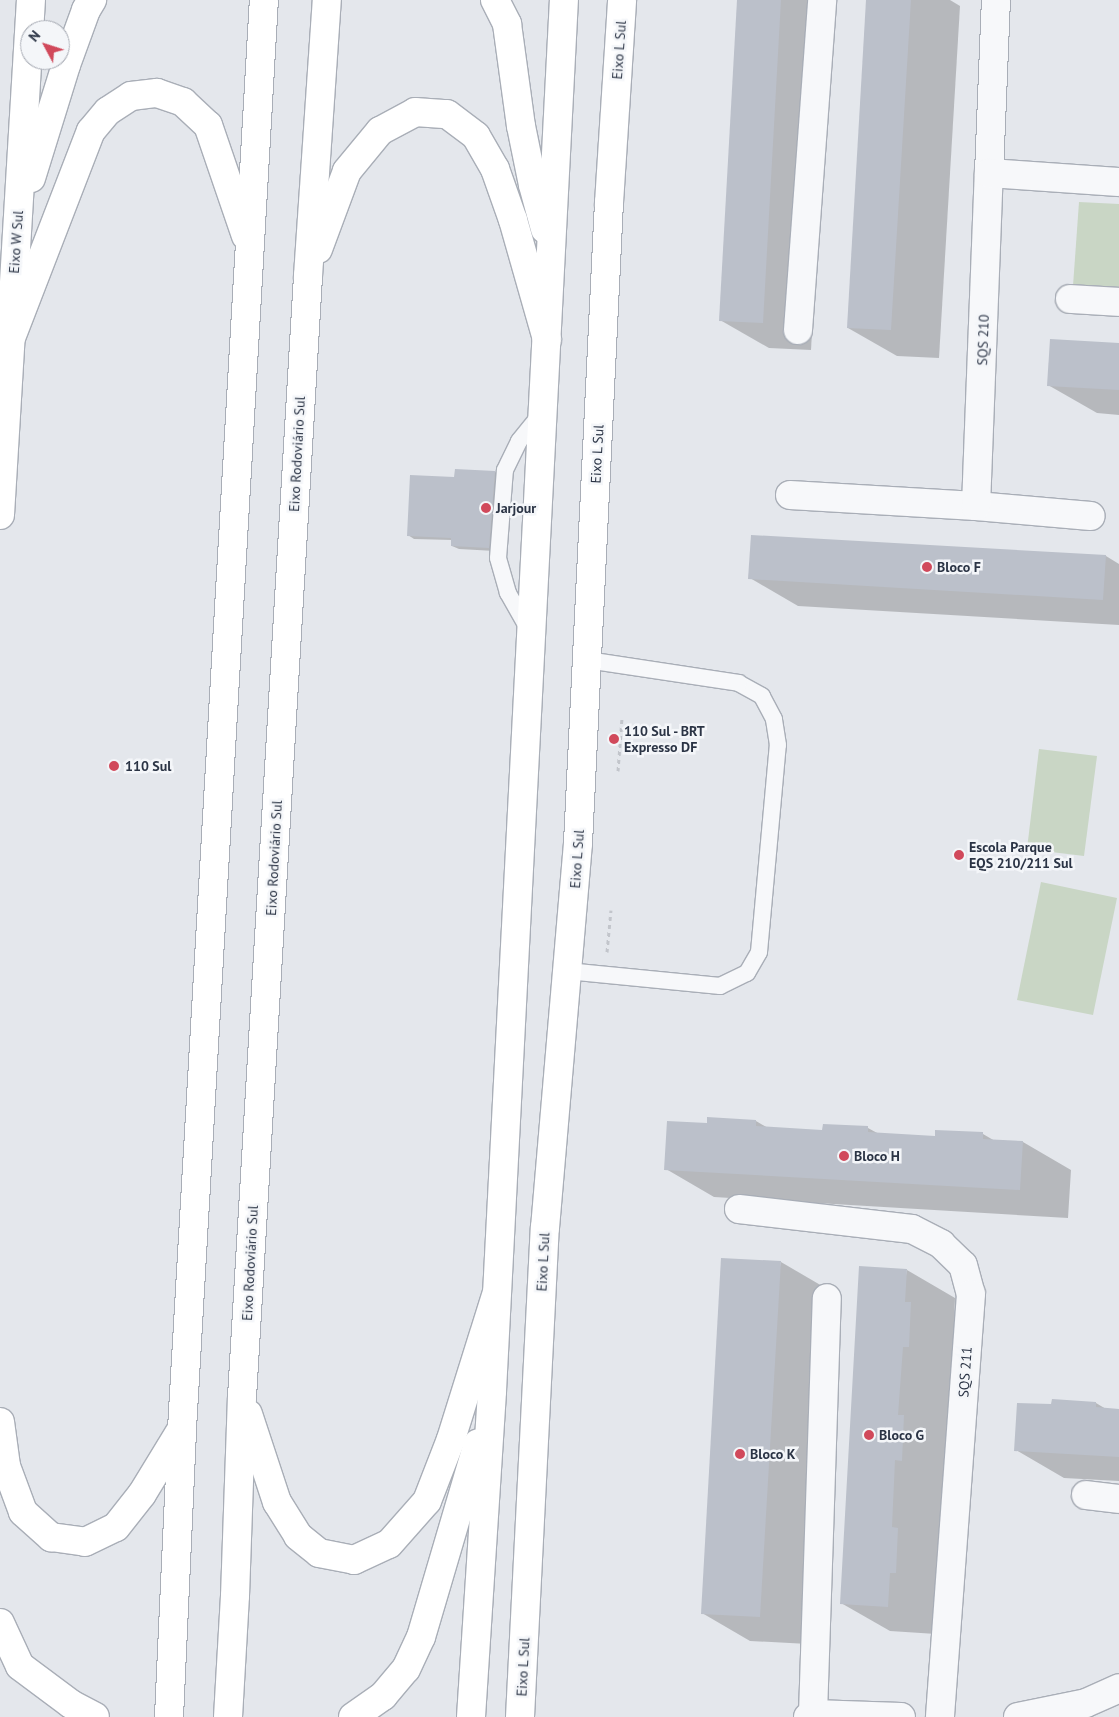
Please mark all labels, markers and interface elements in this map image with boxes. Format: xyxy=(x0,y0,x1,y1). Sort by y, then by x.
north arrow xyxy=(20,20,70,70)
street label: Eixo L Sul xyxy=(609,20,629,80)
text: N xyxy=(24,27,44,45)
street label: Eixo W Sul xyxy=(5,210,27,274)
street label: SQS 210 xyxy=(974,314,992,366)
street label: Eixo Rodoviário Sul xyxy=(286,396,308,512)
street label: Eixo L Sul xyxy=(587,424,607,484)
place label: Jarjour xyxy=(496,500,536,516)
marker: Jarjour xyxy=(480,502,492,514)
place label: Bloco F xyxy=(937,559,981,575)
marker: Bloco F xyxy=(921,561,933,573)
place label: 110 Sul - BRT Expresso DF xyxy=(624,723,707,756)
marker: 110 Sul - BRT Expresso DF xyxy=(608,733,620,745)
place label: 110 Sul xyxy=(125,758,171,774)
marker: 110 Sul xyxy=(107,759,121,773)
street label: Eixo Rodoviário Sul xyxy=(263,800,285,916)
street label: Eixo L Sul xyxy=(567,829,587,889)
place label: Escola Parque EQS 210/211 Sul xyxy=(969,839,1073,872)
marker: Escola Parque EQS 210/211 Sul xyxy=(953,849,965,861)
place label: Bloco H xyxy=(854,1148,900,1164)
marker: Bloco H xyxy=(838,1150,850,1162)
street label: Eixo Rodoviário Sul xyxy=(239,1205,261,1321)
street label: Eixo L Sul xyxy=(533,1232,553,1292)
street label: SQS 211 xyxy=(955,1346,975,1398)
place label: Bloco G xyxy=(879,1427,924,1443)
marker: Bloco G xyxy=(863,1429,875,1441)
place label: Bloco K xyxy=(750,1446,795,1462)
marker: Bloco K xyxy=(734,1448,746,1460)
street label: Eixo L Sul xyxy=(513,1637,533,1697)

